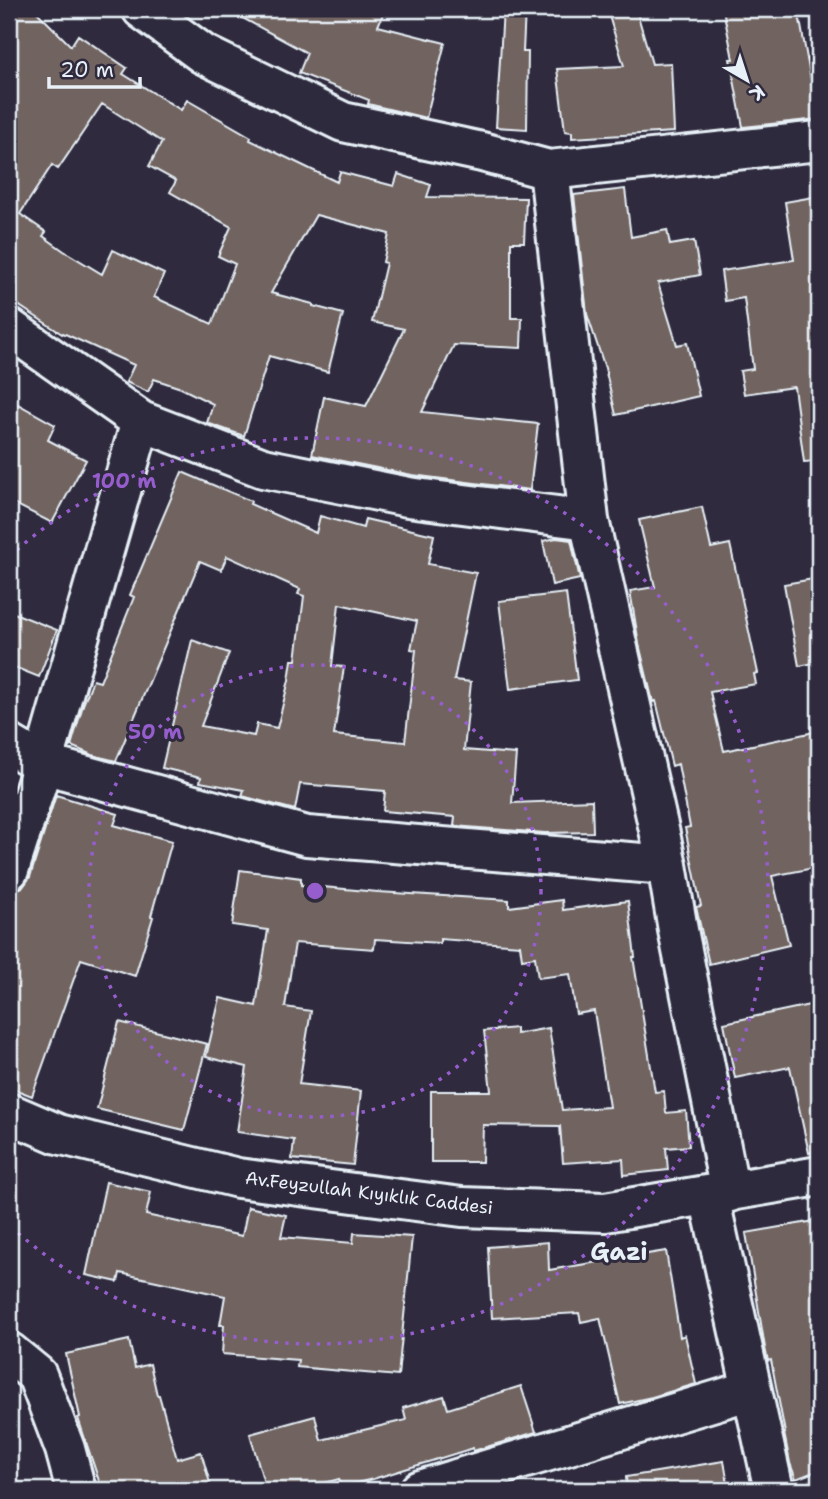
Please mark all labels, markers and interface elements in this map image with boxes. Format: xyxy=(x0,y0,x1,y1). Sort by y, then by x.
scale bar xyxy=(49,46,140,90)
north arrow xyxy=(712,46,782,116)
text: 20 m xyxy=(60,56,114,84)
text: K xyxy=(744,79,770,107)
text: 100 m xyxy=(92,467,156,495)
text: 50 m xyxy=(128,718,182,746)
centre of rings xyxy=(303,879,327,903)
street label: Av.Feyzullah Kıyıklık Caddesi xyxy=(244,1166,494,1220)
district label: Gazi xyxy=(590,1236,648,1268)

